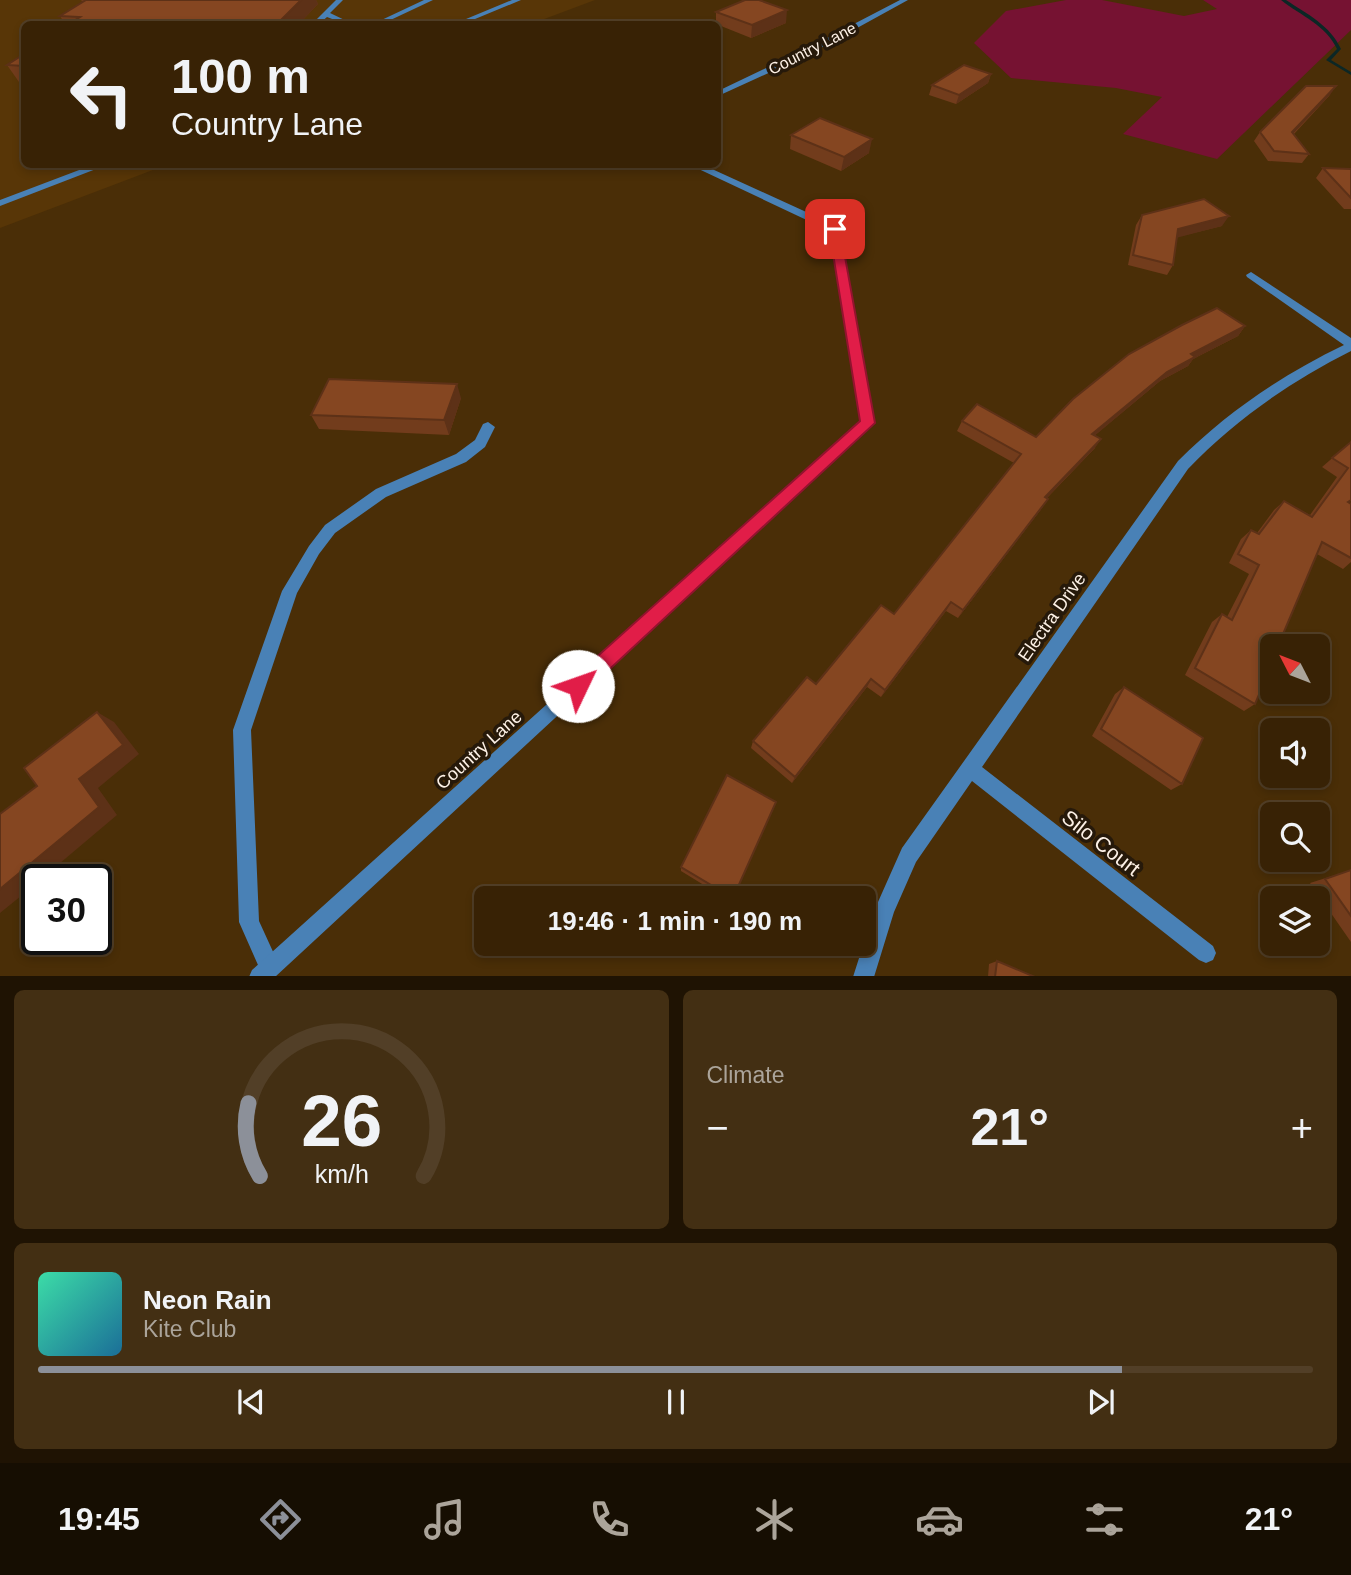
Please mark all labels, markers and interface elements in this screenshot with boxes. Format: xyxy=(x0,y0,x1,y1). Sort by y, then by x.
street label: Country Lane xyxy=(766,19,859,78)
icon: left xyxy=(56,49,147,140)
text: 100 m xyxy=(171,49,310,103)
text: Country Lane xyxy=(171,106,363,142)
pin xyxy=(805,199,865,259)
icon: arrive xyxy=(816,210,854,248)
street label: Electra Drive xyxy=(1014,569,1090,665)
north arrow xyxy=(1260,634,1330,704)
map controls xyxy=(1260,634,1330,956)
position arrow xyxy=(541,649,615,723)
street label: Country Lane xyxy=(432,706,526,794)
button: sound xyxy=(1260,718,1330,788)
button: search xyxy=(1260,802,1330,872)
street label: Silo Court xyxy=(1058,805,1145,880)
speed limit sign: 30 xyxy=(21,864,112,955)
button: layers xyxy=(1260,886,1330,956)
text: 19:46 · 1 min · 190 m xyxy=(548,906,802,936)
text: Climate xyxy=(707,1062,784,1088)
text: 26 xyxy=(301,1080,382,1161)
text: 21° xyxy=(970,1098,1049,1156)
text: − xyxy=(707,1107,729,1149)
text: + xyxy=(1291,1107,1313,1149)
text: km/h xyxy=(314,1159,368,1187)
text: Neon Rain xyxy=(143,1285,272,1315)
text: Kite Club xyxy=(143,1316,236,1342)
icon: previous xyxy=(232,1383,270,1421)
icon: pause xyxy=(657,1383,695,1421)
icon: next xyxy=(1082,1383,1120,1421)
icon: directions xyxy=(256,1495,305,1544)
icon: music xyxy=(420,1495,469,1544)
icon: phone xyxy=(585,1495,634,1544)
icon: climate xyxy=(750,1495,799,1544)
icon: car xyxy=(915,1495,964,1544)
icon: filters xyxy=(1080,1495,1129,1544)
text: 19:45 xyxy=(58,1501,140,1537)
text: 21° xyxy=(1245,1501,1293,1537)

